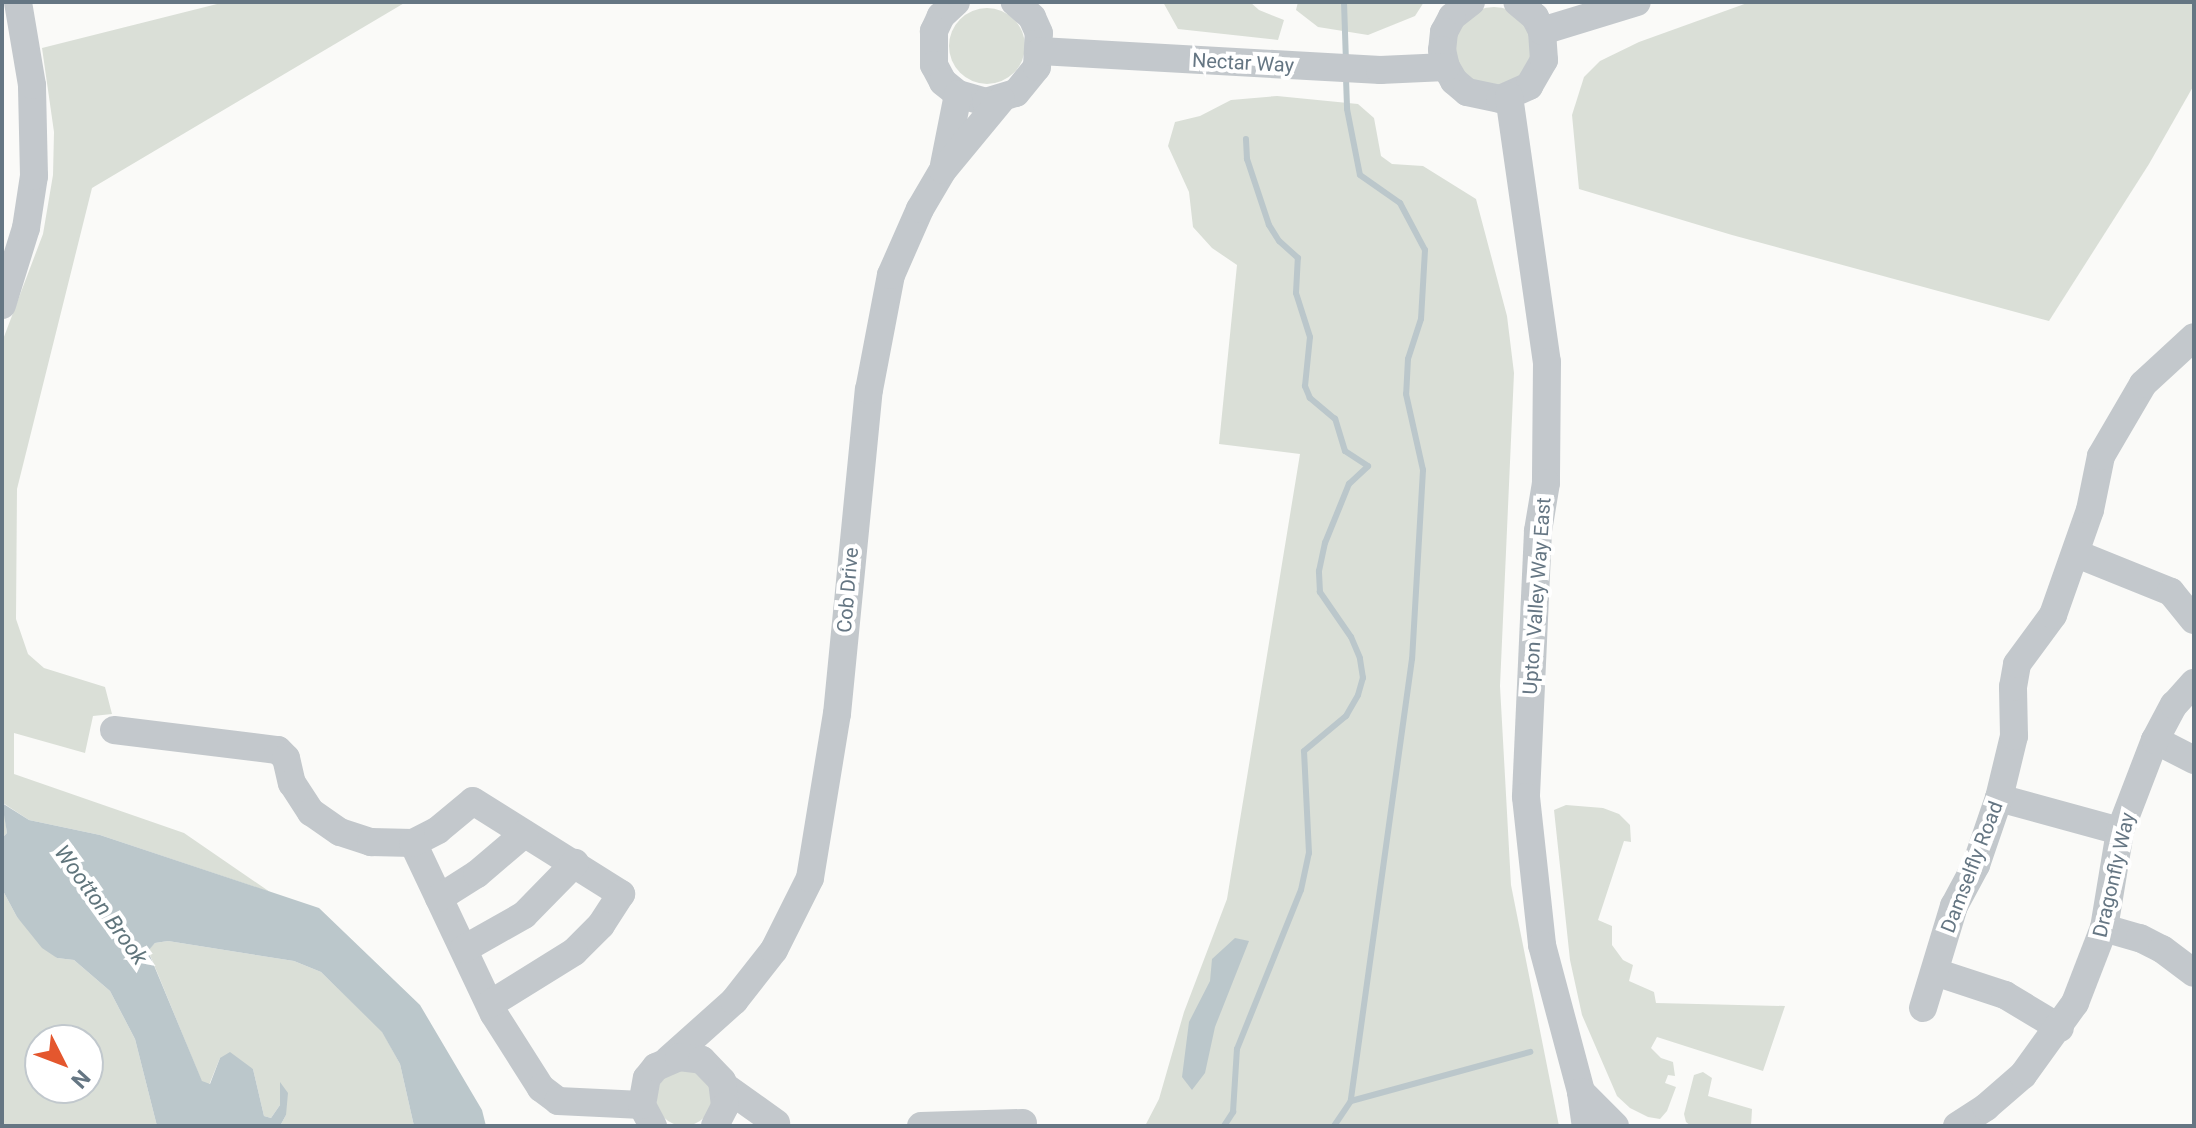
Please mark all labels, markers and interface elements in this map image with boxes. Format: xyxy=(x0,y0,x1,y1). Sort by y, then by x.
street label: Nectar Way xyxy=(1191,48,1295,78)
street label: Upton Valley Way East xyxy=(1518,497,1556,695)
street label: Cob Drive xyxy=(832,546,864,634)
street label: Damselfly Road xyxy=(1936,798,2008,936)
street label: Dragonfly Way xyxy=(2088,810,2140,940)
water label: Wootton Brook xyxy=(49,840,153,970)
north arrow xyxy=(24,1024,104,1104)
text: N xyxy=(66,1065,95,1093)

